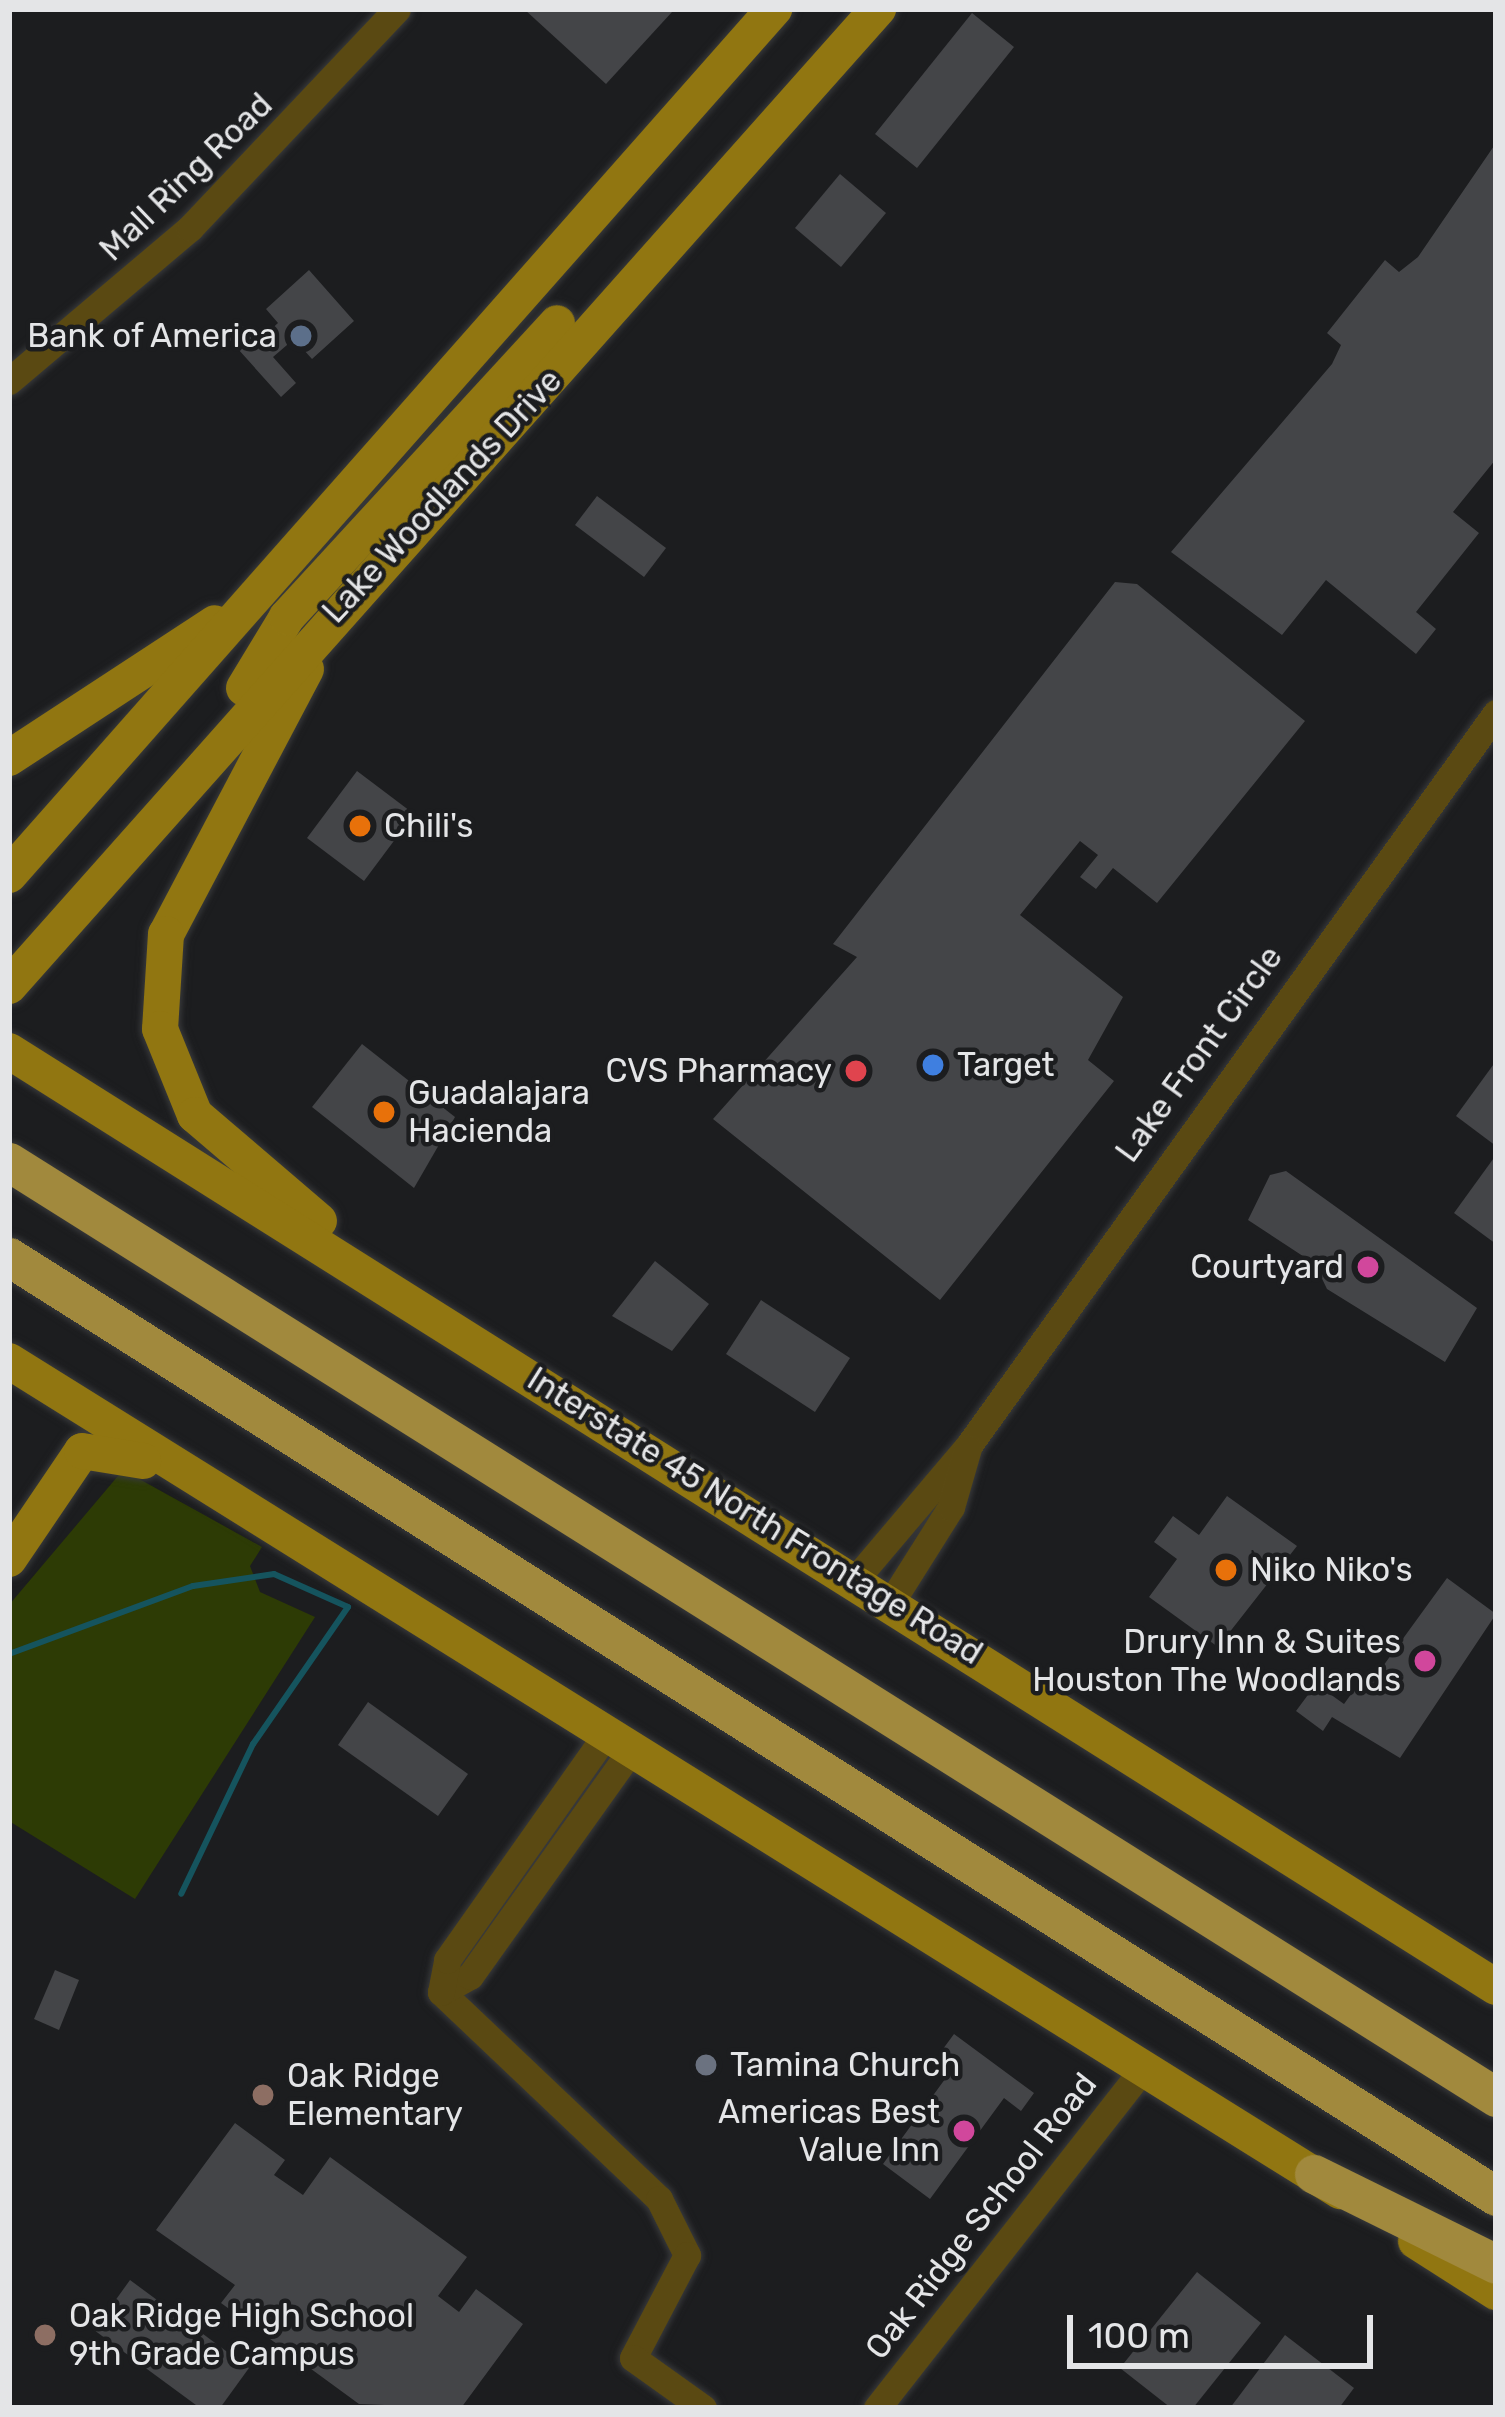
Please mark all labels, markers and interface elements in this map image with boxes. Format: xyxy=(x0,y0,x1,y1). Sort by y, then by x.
street label: Mall Ring Road xyxy=(92,85,280,269)
place label: Bank of America xyxy=(25,316,277,356)
marker: Bank of America xyxy=(288,323,314,349)
street label: Lake Woodlands Drive xyxy=(314,361,570,631)
place label: Chili's xyxy=(384,806,473,846)
marker: Chili's xyxy=(347,813,373,839)
street label: Lake Front Circle xyxy=(1107,938,1291,1170)
place label: Target xyxy=(957,1045,1054,1085)
place label: CVS Pharmacy xyxy=(606,1051,832,1091)
marker: Target xyxy=(920,1052,946,1078)
marker: CVS Pharmacy xyxy=(843,1058,869,1084)
place label: Guadalajara Hacienda xyxy=(408,1073,590,1151)
marker: Guadalajara Hacienda xyxy=(371,1099,397,1125)
place label: Courtyard xyxy=(1190,1247,1344,1287)
marker: Courtyard xyxy=(1355,1254,1381,1280)
street label: Interstate 45 North Frontage Road xyxy=(520,1359,990,1673)
place label: Niko Niko's xyxy=(1250,1550,1413,1590)
marker: Niko Niko's xyxy=(1213,1557,1239,1583)
place label: Drury Inn & Suites Houston The Woodlands xyxy=(1031,1622,1401,1700)
marker: Drury Inn & Suites Houston The Woodlands xyxy=(1412,1648,1438,1674)
place label: Tamina Church xyxy=(730,2045,960,2085)
marker: Tamina Church xyxy=(693,2052,719,2078)
place label: Oak Ridge Elementary xyxy=(287,2056,463,2134)
street label: Oak Ridge School Road xyxy=(857,2065,1105,2367)
marker: Oak Ridge Elementary xyxy=(250,2082,276,2108)
place label: Americas Best Value Inn xyxy=(718,2092,940,2170)
marker: Americas Best Value Inn xyxy=(951,2118,977,2144)
scale bar xyxy=(1073,2291,1379,2365)
place label: Oak Ridge High School 9th Grade Campus xyxy=(69,2296,414,2374)
text: 100 m xyxy=(1088,2314,1190,2357)
marker: Oak Ridge High School 9th Grade Campus xyxy=(32,2322,58,2348)

